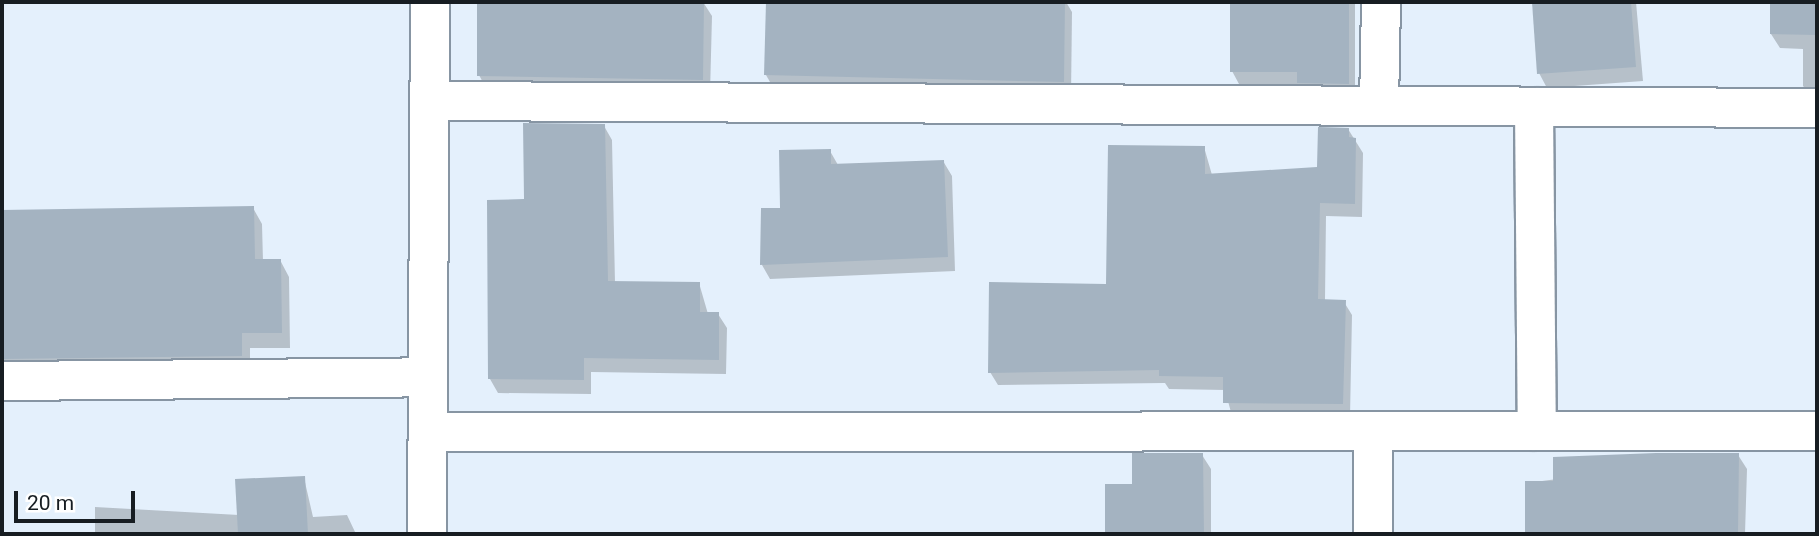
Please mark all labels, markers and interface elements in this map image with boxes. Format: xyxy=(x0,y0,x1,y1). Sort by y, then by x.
scale bar xyxy=(18,476,138,520)
text: 20 m xyxy=(27,491,74,515)

